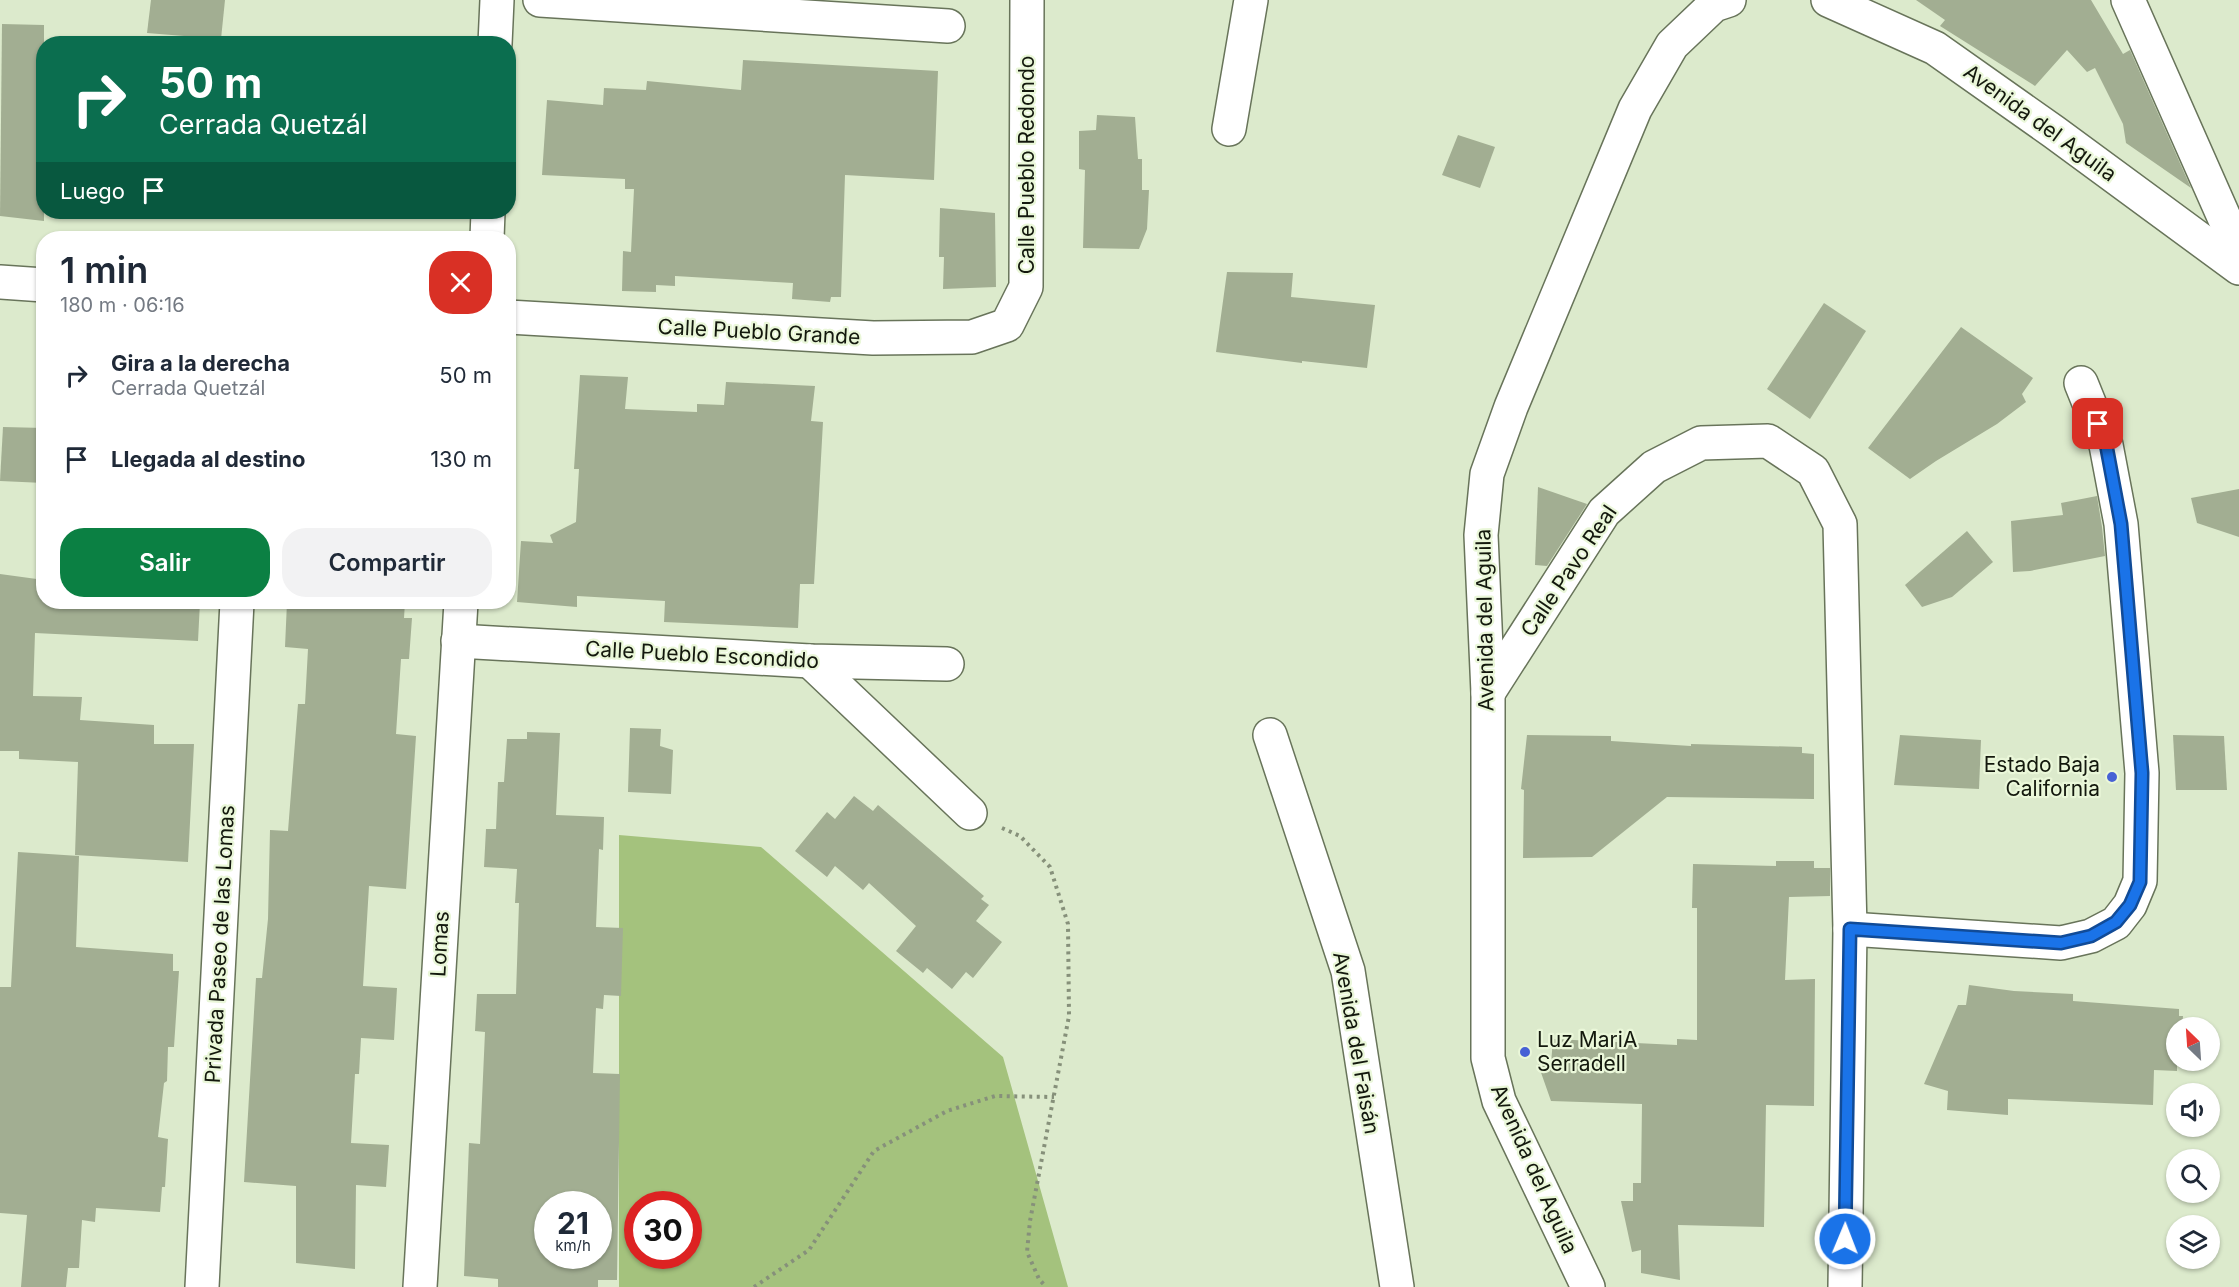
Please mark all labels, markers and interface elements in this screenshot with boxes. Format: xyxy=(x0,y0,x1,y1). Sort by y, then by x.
street label: Calle Pueblo Redondo xyxy=(1014,56,1039,274)
text: 50 m xyxy=(159,57,262,108)
street label: Avenida del Aguila xyxy=(1959,59,2122,186)
icon: right xyxy=(60,60,138,138)
text: Cerrada Quetzál xyxy=(159,108,367,141)
icon: arrive xyxy=(137,174,170,207)
text: Luego xyxy=(60,178,125,204)
text: 1 min xyxy=(60,248,148,292)
button: close xyxy=(429,251,492,314)
text: 180 m · 06:16 xyxy=(60,293,185,317)
street label: Calle Pueblo Grande xyxy=(657,314,861,349)
text: Gira a la derecha xyxy=(111,350,290,376)
icon: right xyxy=(60,359,93,392)
text: 50 m xyxy=(439,362,492,388)
text: Cerrada Quetzál xyxy=(111,376,265,400)
pin xyxy=(2072,398,2123,449)
icon: arrive xyxy=(2081,407,2114,440)
icon: arrive xyxy=(60,443,93,476)
text: Llegada al destino xyxy=(111,446,305,472)
text: 130 m xyxy=(430,446,492,472)
street label: Calle Pavo Real xyxy=(1516,500,1622,641)
button: Salir xyxy=(60,528,270,597)
button: Compartir xyxy=(282,528,492,597)
street label: Avenida del Aguila xyxy=(1470,529,1499,712)
street label: Calle Pueblo Escondido xyxy=(584,636,820,673)
place label: Estado Baja California xyxy=(1984,752,2100,801)
marker: Estado Baja California xyxy=(2105,770,2119,784)
street label: Privada Paseo de las Lomas xyxy=(200,804,239,1084)
street label: Lomas xyxy=(425,910,454,977)
street label: Avenida del Faisán xyxy=(1328,950,1385,1136)
north arrow xyxy=(2166,1017,2220,1071)
map controls xyxy=(2166,1017,2220,1269)
place label: Luz MariA Serradell xyxy=(1537,1027,1637,1076)
marker: Luz MariA Serradell xyxy=(1518,1045,1532,1059)
street label: Avenida del Aguila xyxy=(1486,1080,1583,1257)
button: sound xyxy=(2166,1083,2220,1137)
button: search xyxy=(2166,1149,2220,1203)
speed limit sign: 30 xyxy=(624,1191,702,1269)
text: 21 xyxy=(557,1205,589,1241)
position arrow xyxy=(1813,1207,1877,1271)
button: layers xyxy=(2166,1215,2220,1269)
text: km/h xyxy=(555,1236,591,1255)

